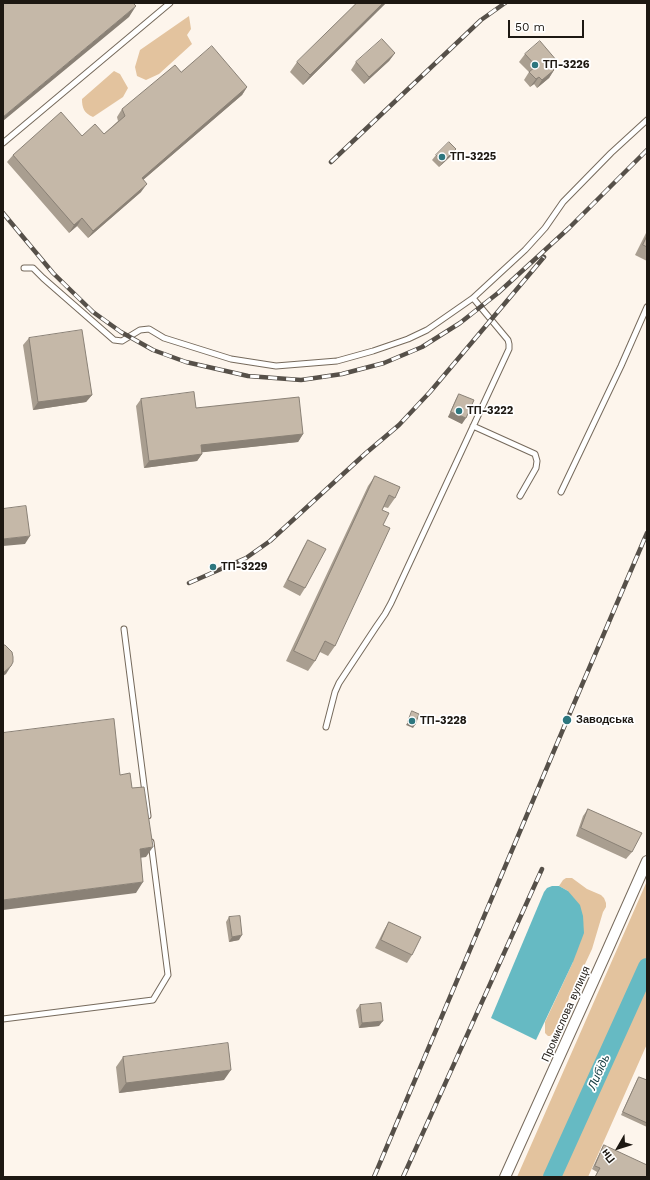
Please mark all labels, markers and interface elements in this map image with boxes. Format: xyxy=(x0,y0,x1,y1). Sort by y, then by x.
scale bar xyxy=(510,12,586,38)
text: 50 m xyxy=(515,20,545,34)
place label: ТП-3226 xyxy=(543,58,590,72)
marker: ТП-3226 xyxy=(530,60,540,70)
place label: ТП-3225 xyxy=(450,150,496,164)
marker: ТП-3225 xyxy=(437,152,447,162)
place label: ТП-3222 xyxy=(467,404,513,418)
marker: ТП-3222 xyxy=(454,406,464,416)
place label: ТП-3229 xyxy=(221,560,268,574)
marker: ТП-3229 xyxy=(208,562,218,572)
place label: Заводська xyxy=(576,713,634,727)
place label: ТП-3228 xyxy=(420,714,467,728)
marker: Заводська xyxy=(561,714,573,726)
marker: ТП-3228 xyxy=(407,716,417,726)
street label: Промислова вулиця xyxy=(539,964,593,1064)
water label: Либідь xyxy=(585,1052,613,1092)
north arrow xyxy=(598,1128,638,1168)
text: Пн xyxy=(599,1146,618,1166)

